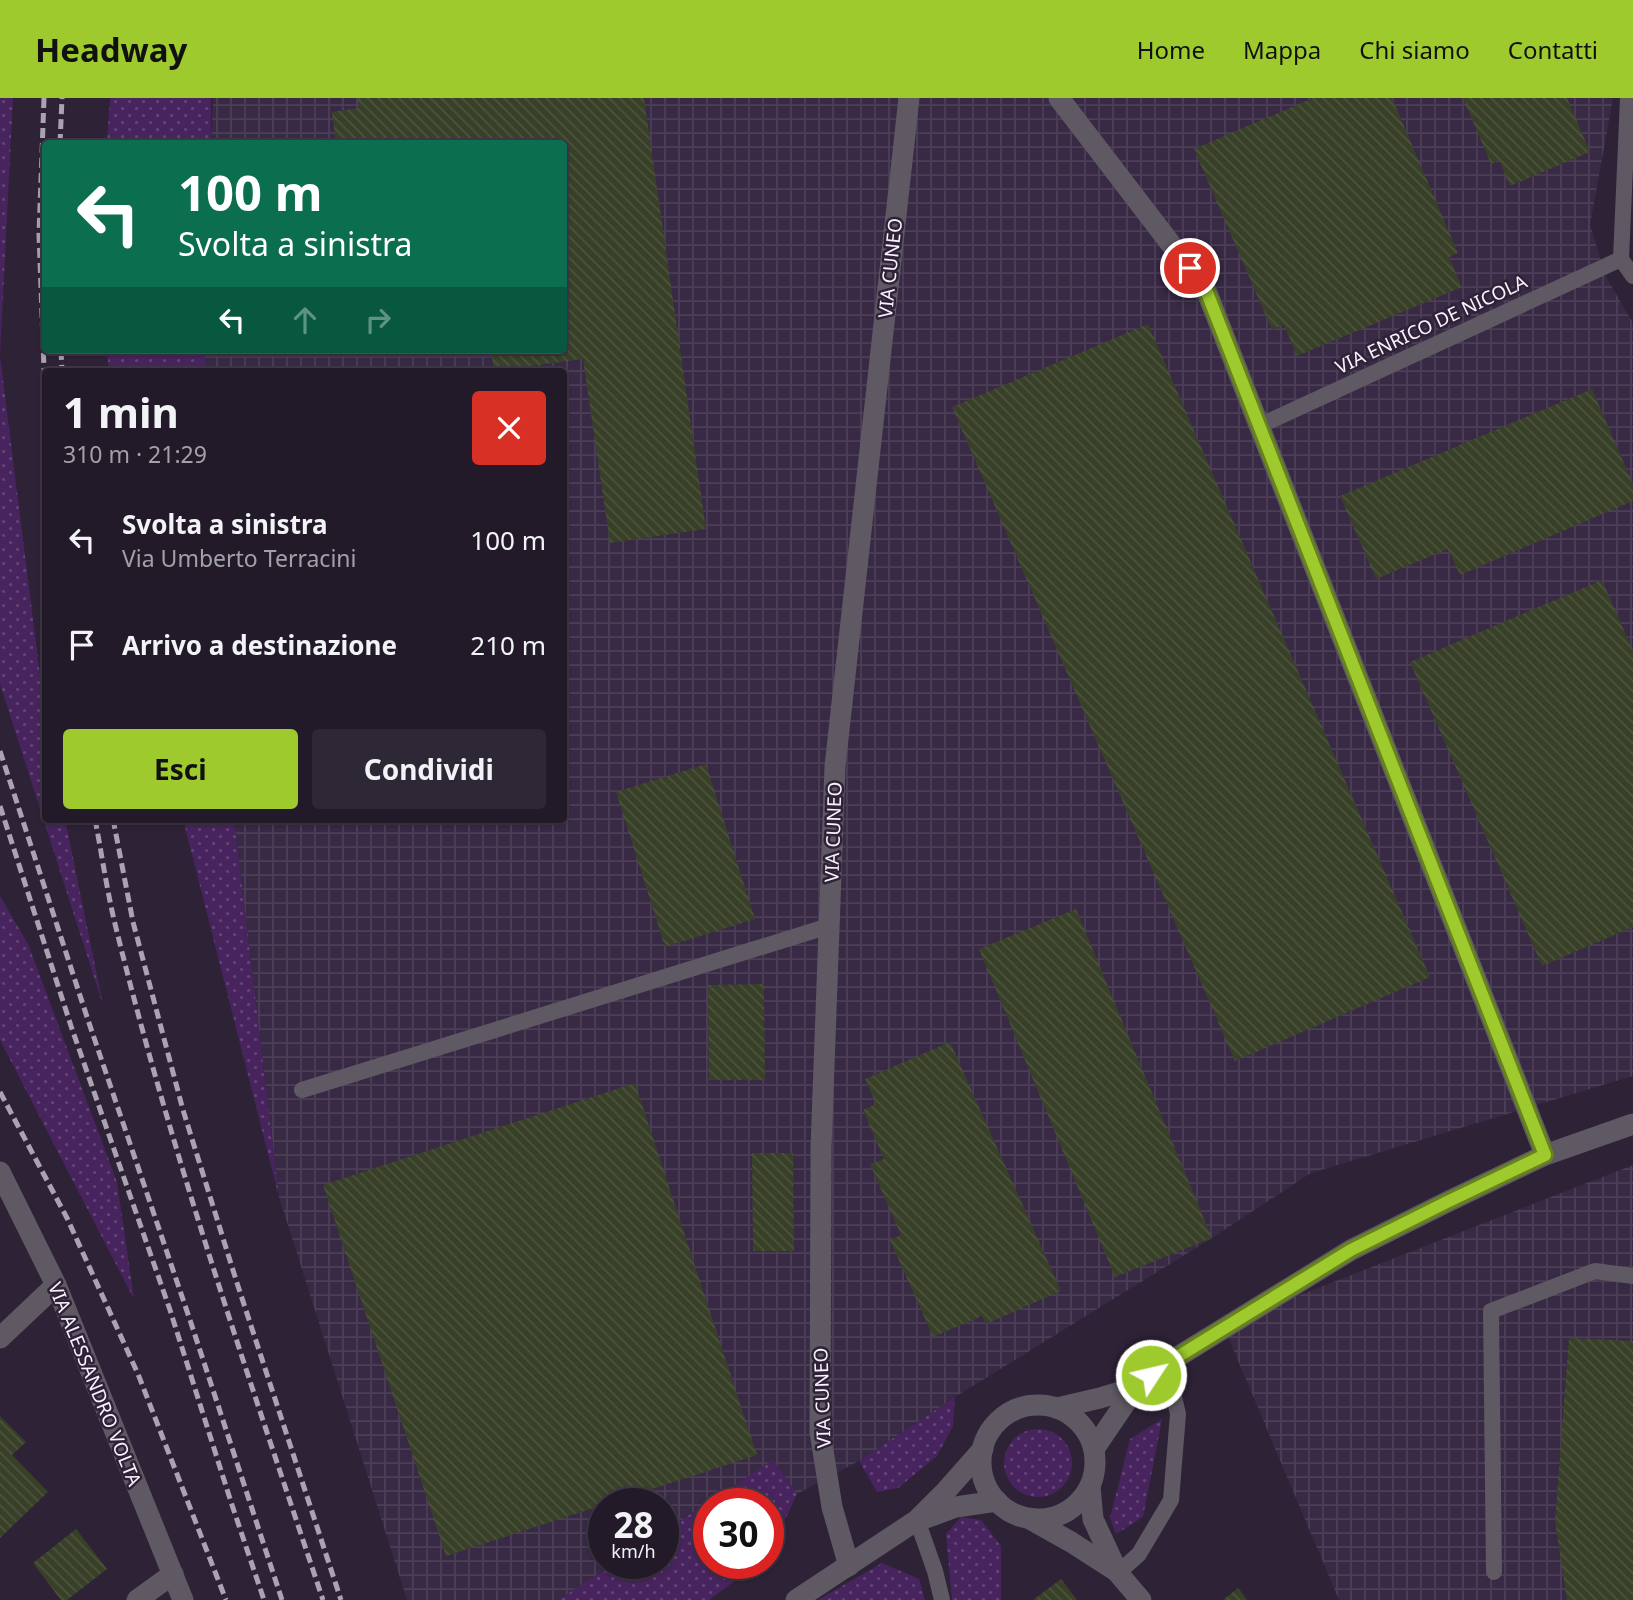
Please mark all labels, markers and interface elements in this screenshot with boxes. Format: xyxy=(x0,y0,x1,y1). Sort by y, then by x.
text: Headway xyxy=(35,27,187,72)
text: Home xyxy=(1137,33,1205,66)
text: Mappa xyxy=(1243,33,1321,66)
text: Chi siamo xyxy=(1359,33,1470,66)
text: Contatti xyxy=(1508,33,1598,66)
text: 100 m xyxy=(178,159,323,225)
icon: left xyxy=(63,168,154,259)
street label: VIA CUNEO xyxy=(872,217,908,319)
text: Svolta a sinistra xyxy=(178,222,413,265)
pin xyxy=(1160,238,1220,298)
icon: arrive xyxy=(1171,249,1209,287)
street label: VIA ENRICO DE NICOLA xyxy=(1331,268,1532,380)
icon: left xyxy=(213,301,251,339)
icon: ahead xyxy=(286,301,324,339)
icon: right xyxy=(359,301,397,339)
text: 1 min xyxy=(63,383,179,440)
button: close xyxy=(472,391,546,465)
text: 310 m · 21:29 xyxy=(63,438,207,470)
text: Svolta a sinistra xyxy=(122,506,328,542)
icon: left xyxy=(63,521,101,559)
text: 100 m xyxy=(470,522,546,558)
text: Via Umberto Terracini xyxy=(122,542,356,574)
icon: arrive xyxy=(63,626,101,664)
text: Arrivo a destinazione xyxy=(122,627,397,663)
text: 210 m xyxy=(470,627,546,663)
button: Esci xyxy=(63,729,298,809)
button: Condividi xyxy=(312,729,546,809)
street label: VIA CUNEO xyxy=(818,781,848,883)
street label: VIA ALESSANDRO VOLTA xyxy=(42,1278,148,1490)
position arrow xyxy=(1114,1338,1188,1412)
street label: VIA CUNEO xyxy=(807,1347,837,1449)
speed limit sign: 30 xyxy=(693,1488,784,1579)
text: 28 xyxy=(613,1501,654,1548)
text: km/h xyxy=(611,1539,656,1563)

